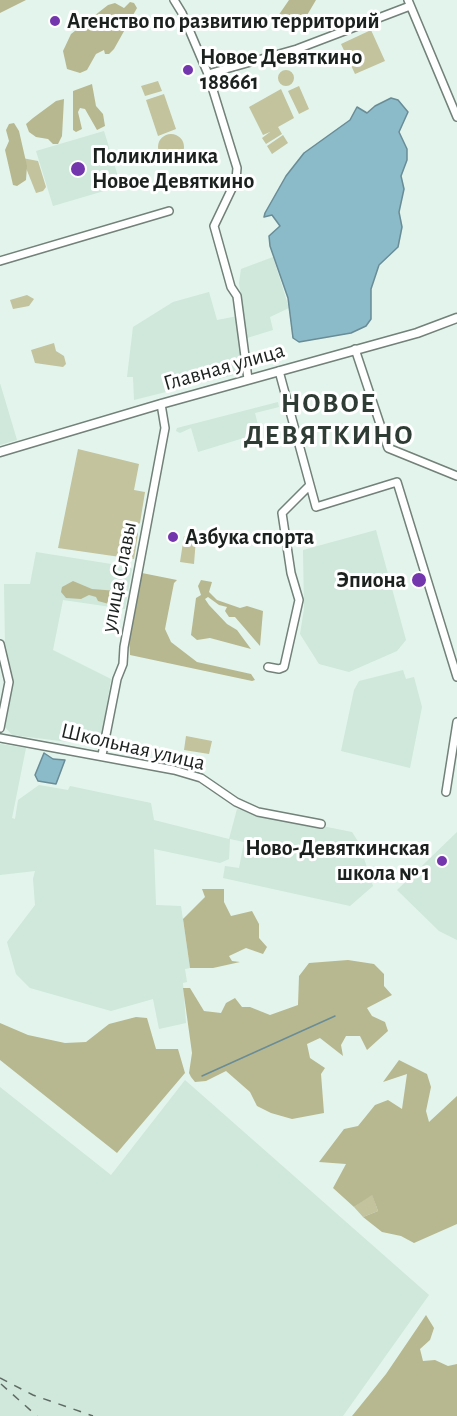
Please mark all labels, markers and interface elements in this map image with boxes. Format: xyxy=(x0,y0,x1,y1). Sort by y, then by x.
place label: Агенство по развитию территорий xyxy=(67,8,380,34)
marker: Агенство по развитию территорий xyxy=(48,14,62,28)
place label: Новое Девяткино 188661 xyxy=(200,44,362,96)
marker: Новое Девяткино 188661 xyxy=(181,63,195,77)
place label: Поликлиника Новое Девяткино xyxy=(92,143,254,194)
marker: Поликлиника Новое Девяткино xyxy=(69,160,87,178)
street label: Главная улица xyxy=(160,337,288,397)
district label: НОВОЕ ДЕВЯТКИНО xyxy=(244,387,414,453)
street label: улица Славы xyxy=(95,519,143,635)
place label: Азбука спорта xyxy=(185,524,314,550)
marker: Азбука спорта xyxy=(166,530,180,544)
place label: Эпиона xyxy=(336,567,406,593)
marker: Эпиона xyxy=(410,571,428,589)
street label: Школьная улица xyxy=(58,718,208,776)
place label: Ново-Девяткинская школа № 1 xyxy=(245,835,430,886)
marker: Ново-Девяткинская школа № 1 xyxy=(435,854,449,868)

